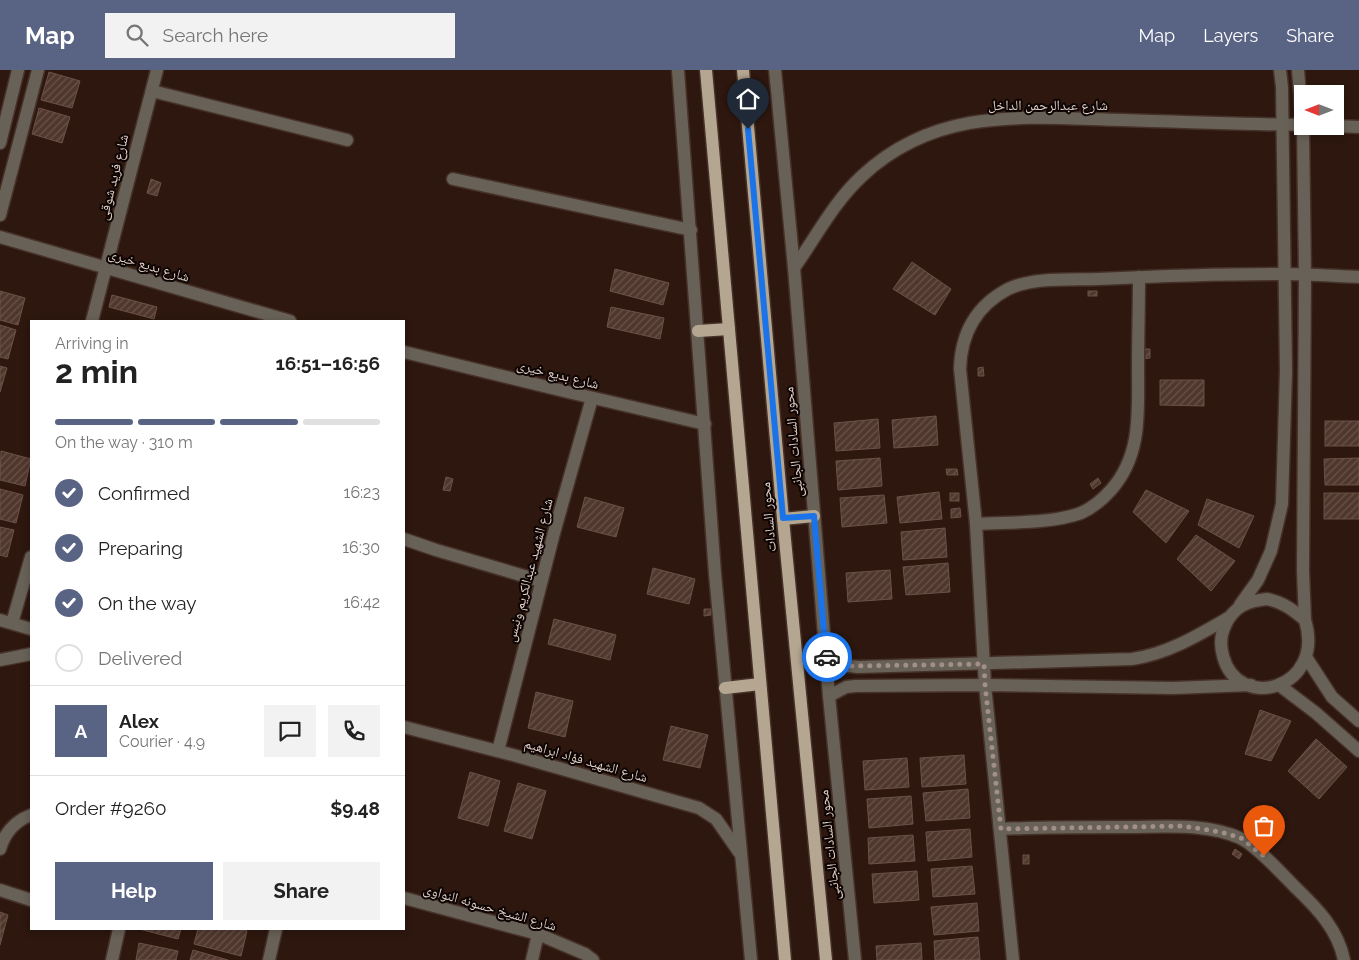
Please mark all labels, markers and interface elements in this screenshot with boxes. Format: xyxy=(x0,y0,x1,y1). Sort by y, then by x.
search box xyxy=(105,13,455,58)
text: Map xyxy=(25,21,75,50)
icon: search xyxy=(123,21,151,49)
text: Search here xyxy=(163,24,268,46)
text: Map xyxy=(1139,25,1175,46)
text: Layers xyxy=(1203,25,1258,46)
text: Share xyxy=(1286,25,1334,46)
pin xyxy=(727,78,769,129)
icon: home xyxy=(734,85,762,113)
north arrow xyxy=(1294,85,1344,135)
map controls xyxy=(1294,85,1344,135)
street label: شارع عبدالرحمن الداخل xyxy=(988,97,1108,115)
street label: شارع فريد شوقى xyxy=(95,132,133,222)
street label: شارع بديع خيرى xyxy=(106,245,191,287)
text: Arriving in xyxy=(55,334,129,353)
text: 16:51–16:56 xyxy=(275,352,380,374)
text: 2 min xyxy=(55,353,138,390)
street label: شارع بديع خيرى xyxy=(515,356,601,394)
street label: محور السادات الجانبى xyxy=(780,386,807,498)
text: On the way · 310 m xyxy=(55,433,193,452)
icon: check xyxy=(55,479,83,507)
street label: محور السادات xyxy=(757,481,780,553)
text: Confirmed xyxy=(98,482,190,504)
text: 16:23 xyxy=(344,483,380,502)
street label: شارع الشهيد عبدالكريم ونيس xyxy=(502,496,558,644)
icon: check xyxy=(55,534,83,562)
text: Preparing xyxy=(98,537,183,559)
text: 16:30 xyxy=(342,538,380,557)
icon: check xyxy=(55,589,83,617)
text: On the way xyxy=(98,592,197,614)
text: 16:42 xyxy=(343,593,380,612)
courier xyxy=(802,632,852,682)
icon: car xyxy=(813,643,841,671)
text: Delivered xyxy=(98,647,182,669)
button: chat xyxy=(264,705,316,757)
button: phone xyxy=(328,705,380,757)
text: Alex xyxy=(119,710,159,732)
text: A xyxy=(75,720,87,742)
text: Courier · 4.9 xyxy=(119,732,205,751)
street label: شارع الشهيد فؤاد ابراهيم xyxy=(522,735,649,787)
street label: محور السادات الجانبى xyxy=(815,789,844,901)
text: Order #9260 xyxy=(55,797,167,819)
text: $9.48 xyxy=(330,797,380,819)
pin xyxy=(1243,805,1285,856)
icon: bag xyxy=(1250,812,1278,840)
button: Help xyxy=(55,862,213,920)
button: Share xyxy=(223,862,380,920)
street label: شارع الشيخ حسونه النواوى xyxy=(421,880,558,936)

